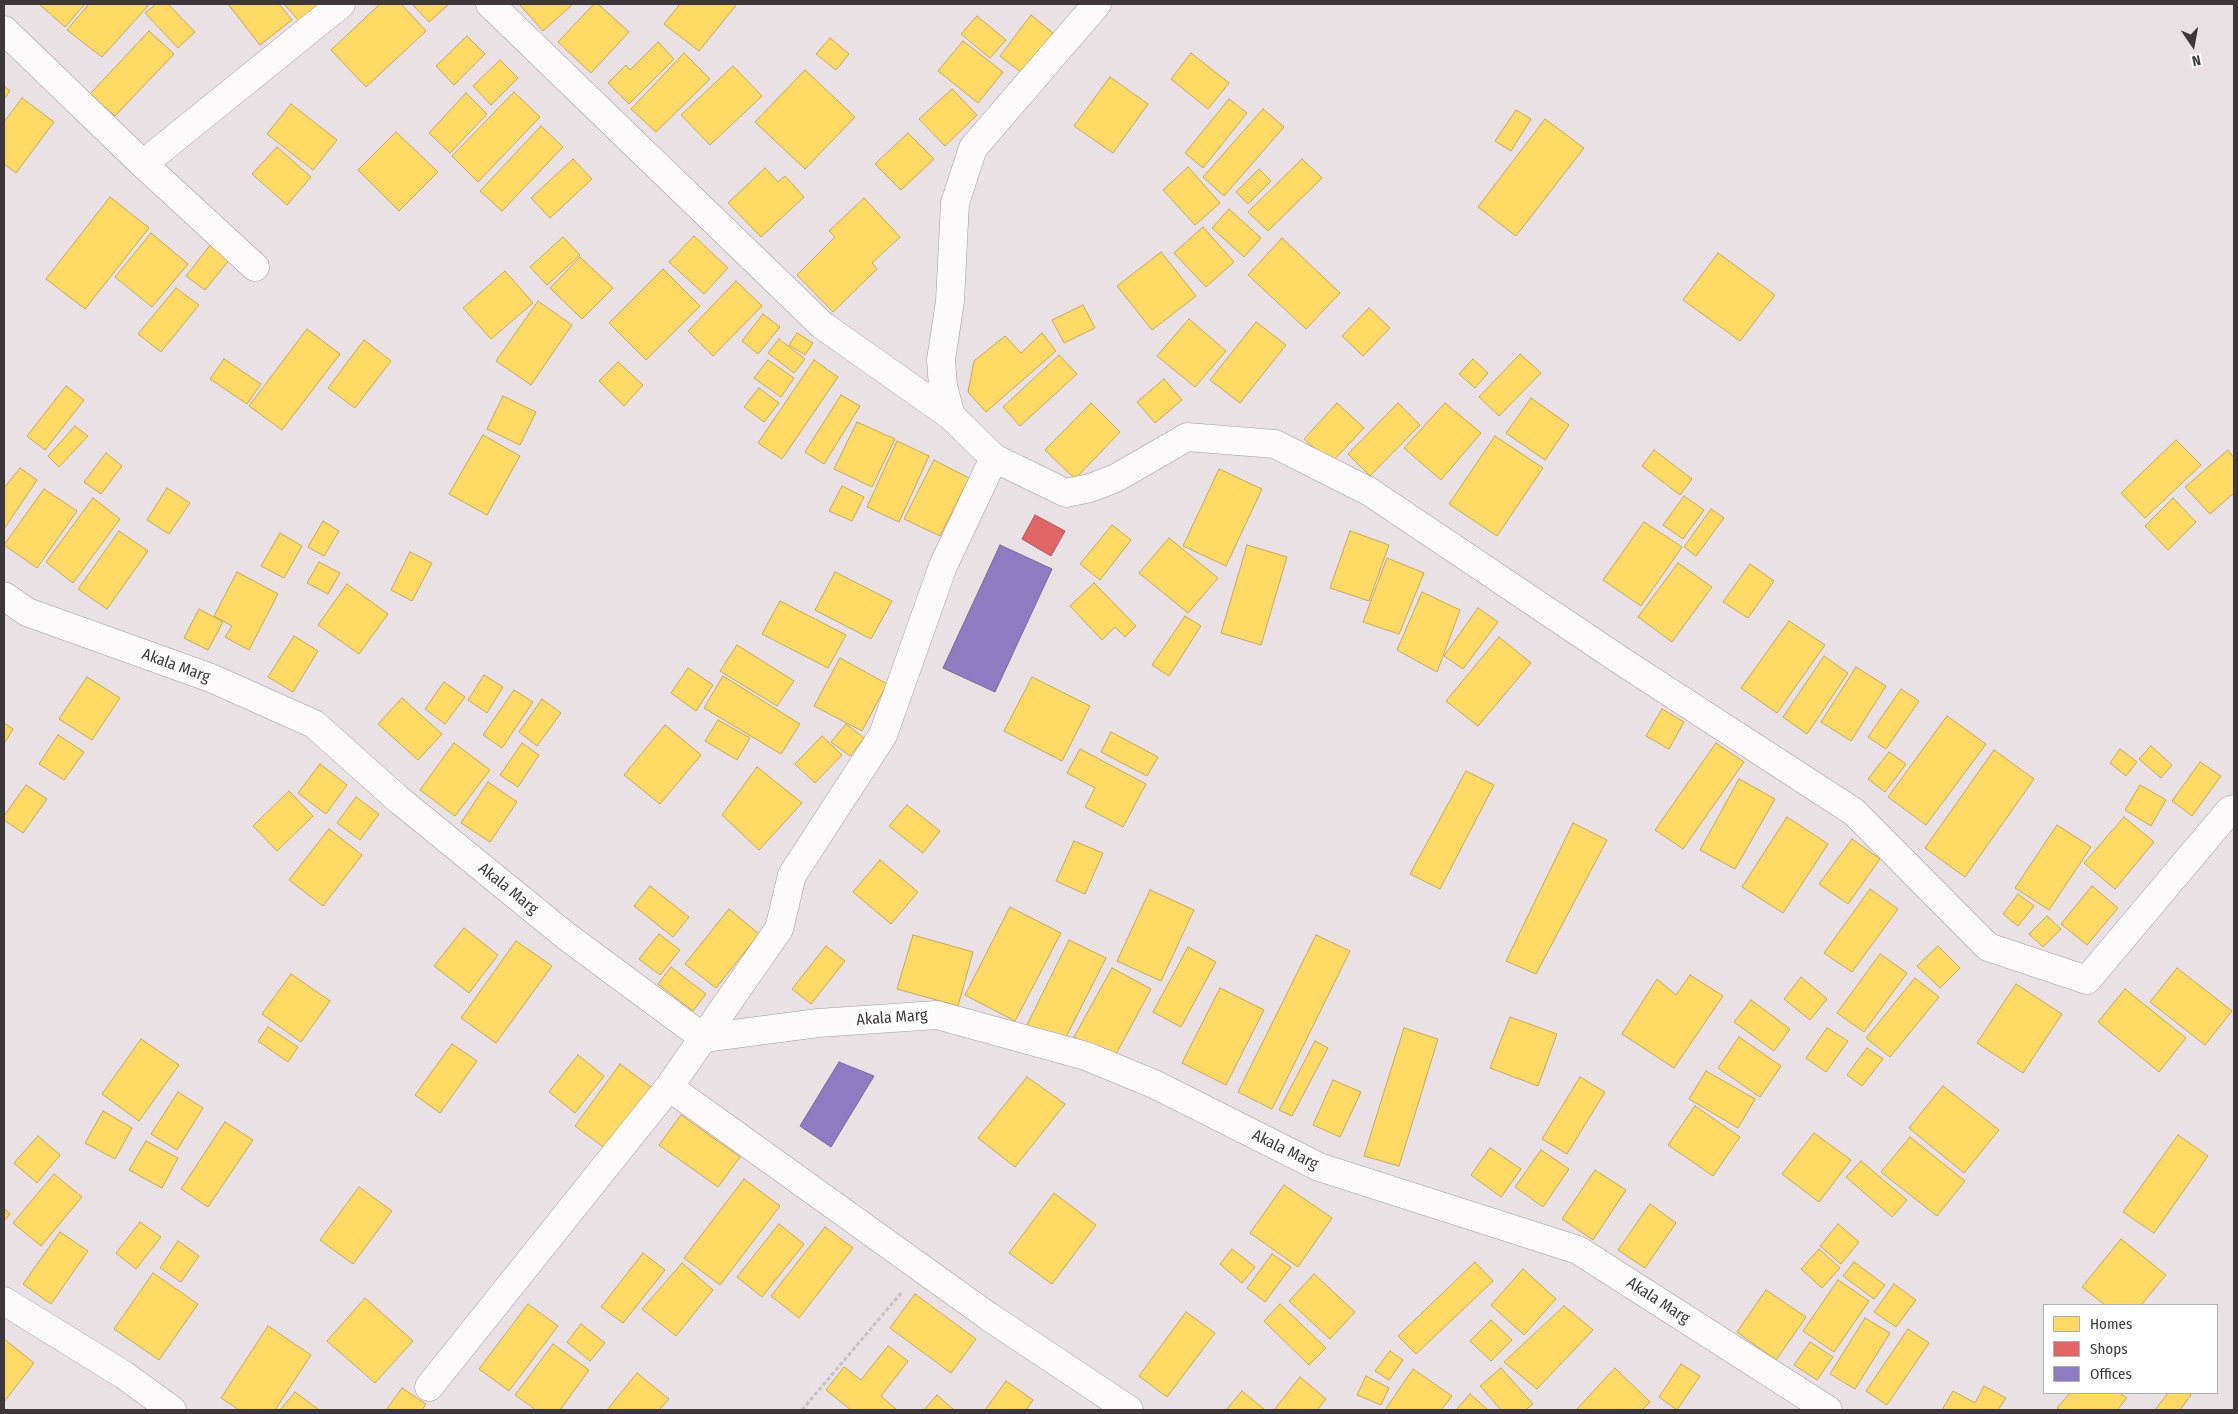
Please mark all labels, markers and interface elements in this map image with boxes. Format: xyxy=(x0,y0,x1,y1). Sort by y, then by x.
north arrow xyxy=(2168,20,2218,70)
text: N xyxy=(2190,51,2202,69)
street label: Akala Marg xyxy=(139,645,213,687)
street label: Akala Marg xyxy=(474,859,542,919)
street label: Akala Marg xyxy=(856,1006,928,1030)
street label: Akala Marg xyxy=(1249,1126,1321,1174)
street label: Akala Marg xyxy=(1623,1274,1693,1328)
legend xyxy=(2043,1304,2218,1394)
text: Homes xyxy=(2090,1315,2132,1333)
text: Shops xyxy=(2090,1340,2128,1358)
text: Offices xyxy=(2090,1365,2132,1383)

